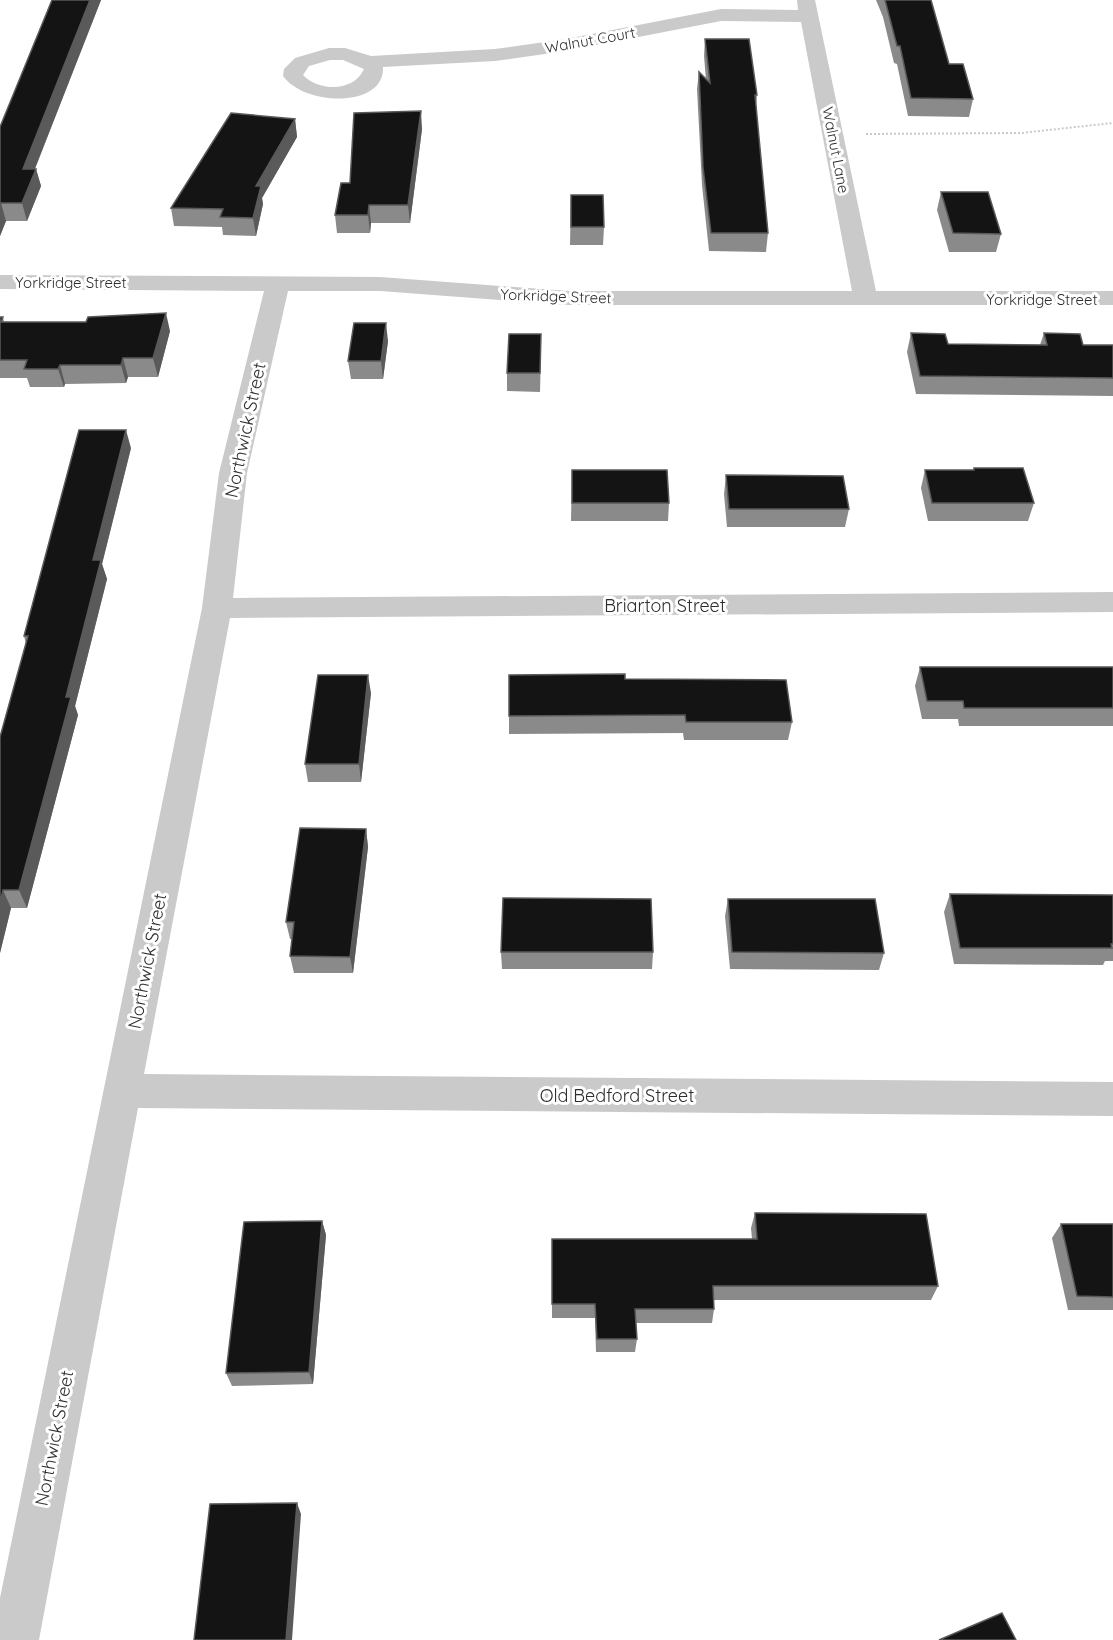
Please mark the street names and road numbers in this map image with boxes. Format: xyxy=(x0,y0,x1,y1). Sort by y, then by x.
street label: Walnut Court xyxy=(543,23,637,57)
street label: Walnut Lane xyxy=(818,105,854,195)
street label: Yorkridge Street xyxy=(15,273,127,292)
street label: Yorkridge Street xyxy=(500,285,612,307)
street label: Yorkridge Street xyxy=(986,290,1098,309)
street label: Northwick Street xyxy=(219,360,271,500)
street label: Briarton Street xyxy=(604,594,726,617)
street label: Northwick Street xyxy=(123,891,171,1031)
street label: Old Bedford Street xyxy=(540,1084,694,1107)
street label: Northwick Street xyxy=(30,1368,78,1508)

